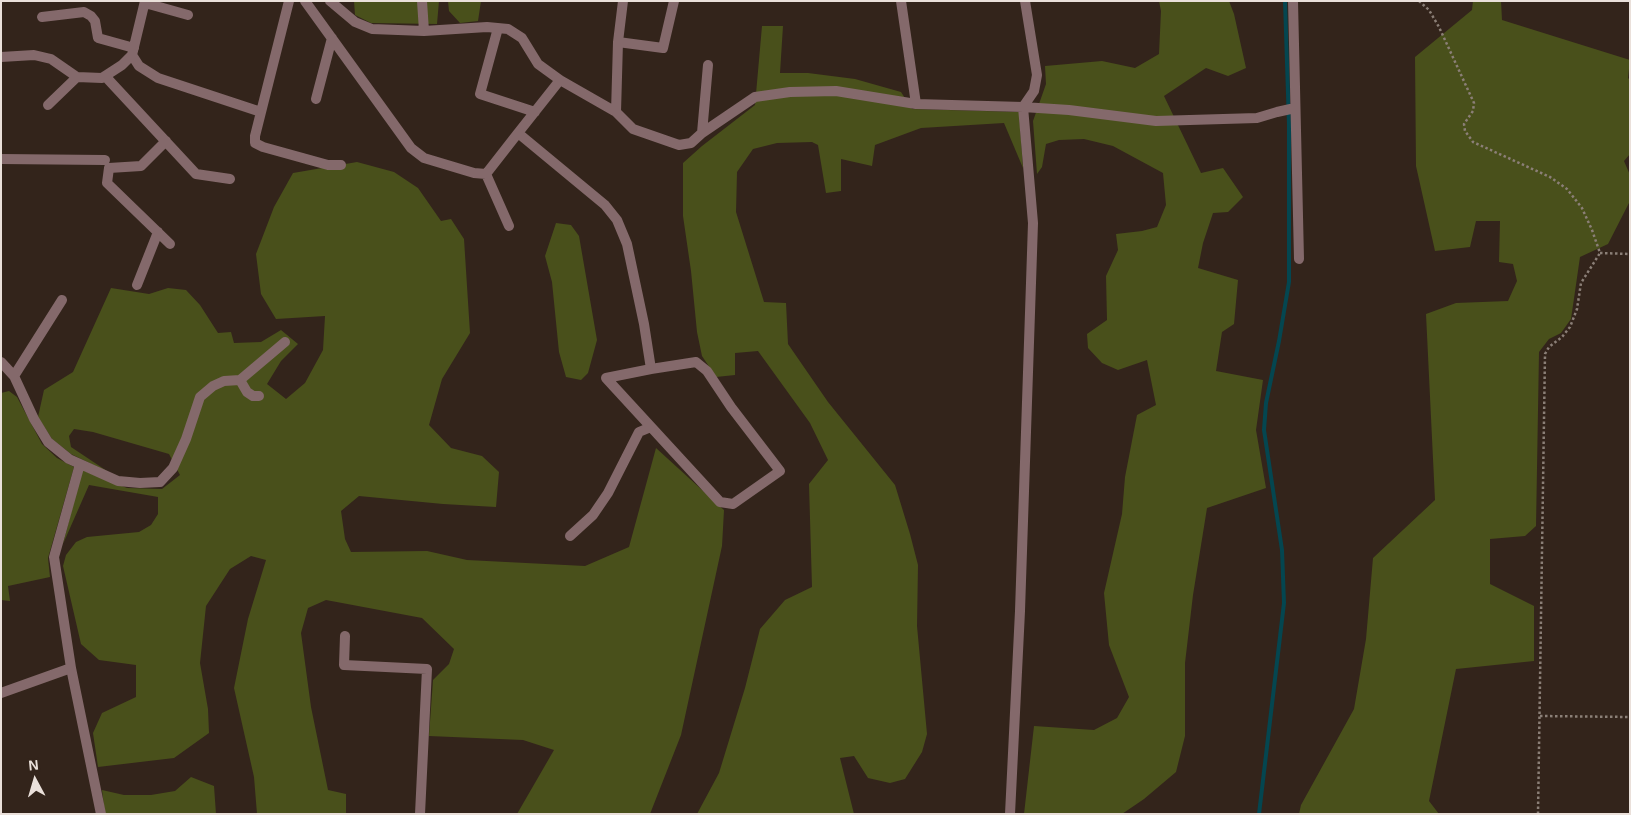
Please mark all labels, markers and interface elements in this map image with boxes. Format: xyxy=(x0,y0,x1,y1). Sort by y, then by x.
north arrow xyxy=(10,755,60,805)
text: N xyxy=(28,757,39,774)

